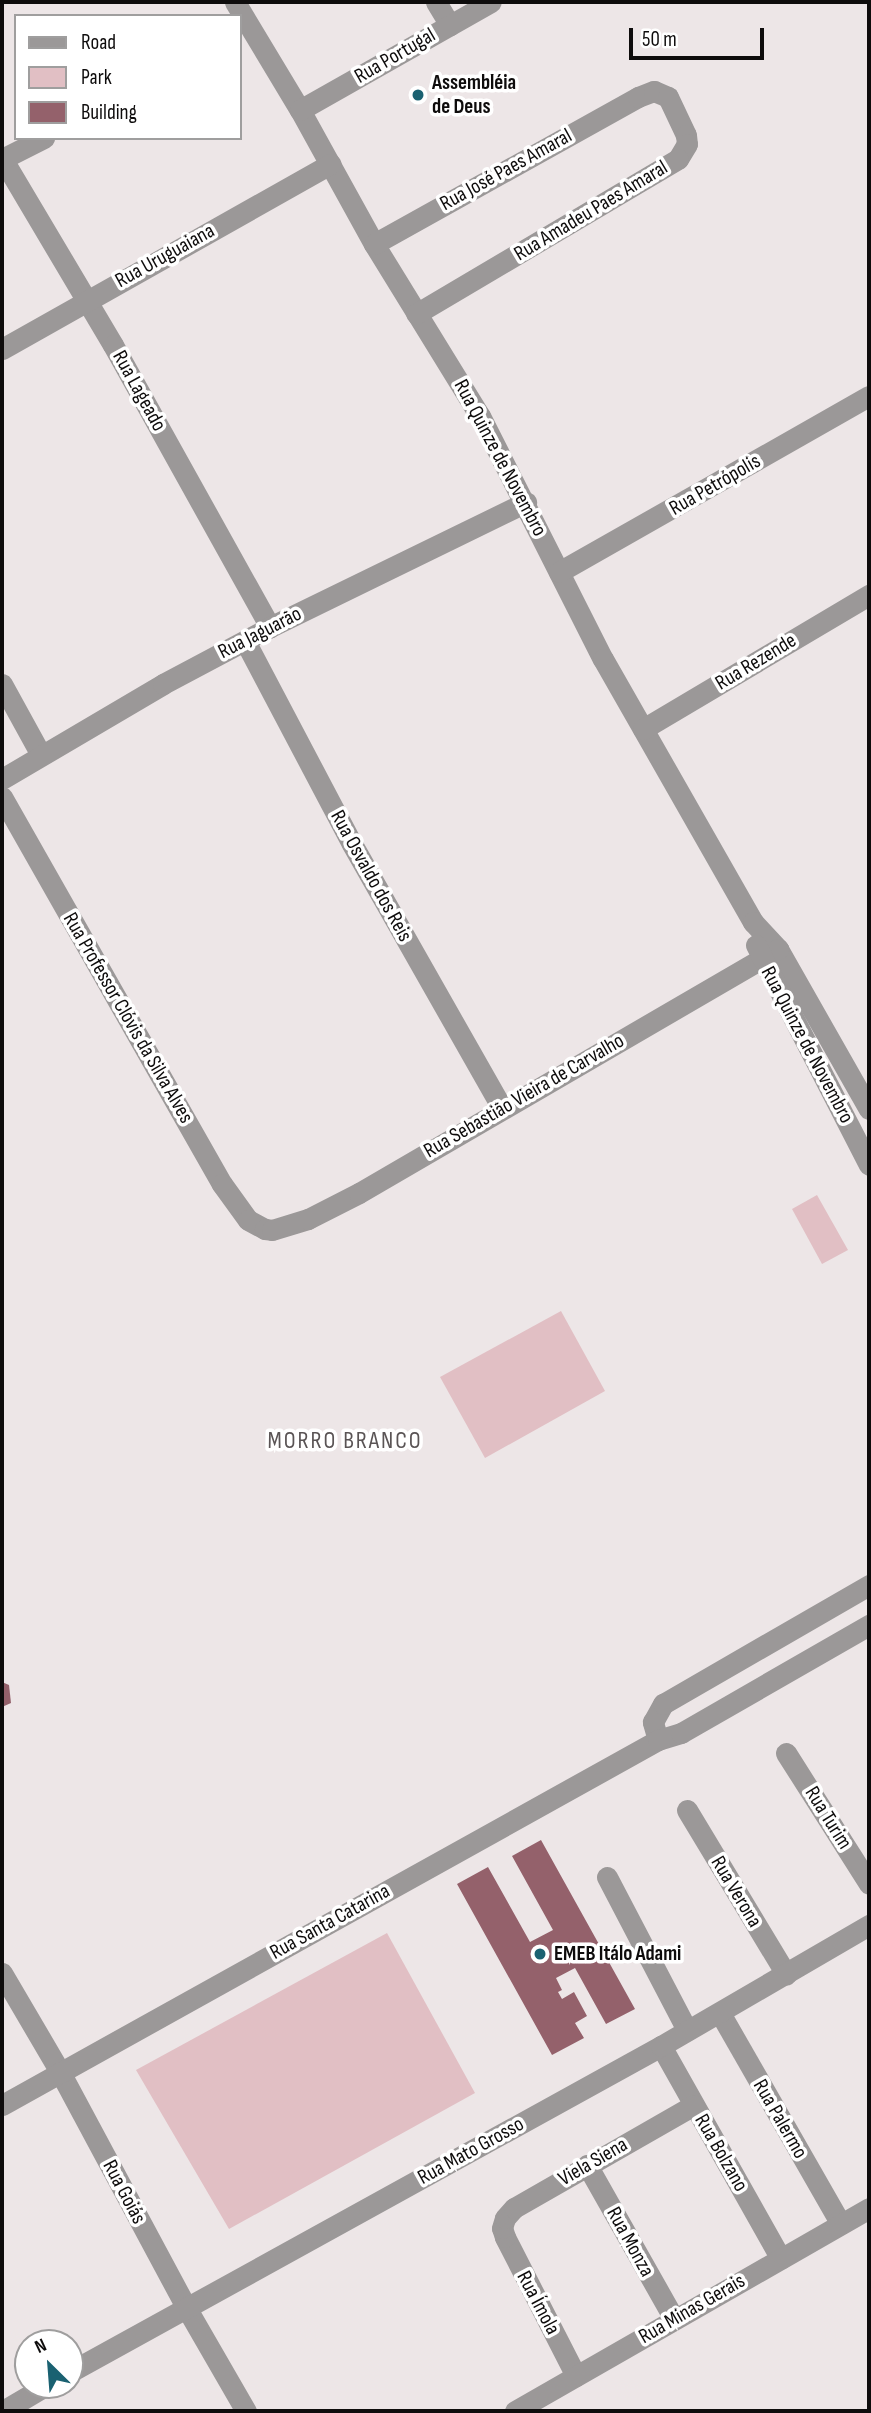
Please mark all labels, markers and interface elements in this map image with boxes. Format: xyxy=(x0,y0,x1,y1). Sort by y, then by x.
legend xyxy=(14,14,242,140)
scale bar xyxy=(633,14,768,58)
street label: Rua Portugal xyxy=(350,23,440,89)
text: 50 m xyxy=(642,27,677,52)
text: Road xyxy=(81,30,116,55)
text: Park xyxy=(81,65,112,90)
place label: Assembléia de Deus xyxy=(432,70,516,120)
marker: Assembléia de Deus xyxy=(410,87,426,103)
text: Building xyxy=(81,100,137,125)
street label: Rua José Paes Amaral xyxy=(436,123,576,217)
street label: Rua Amadeu Paes Amaral xyxy=(510,155,672,267)
street label: Rua Uruguaiana xyxy=(111,218,219,294)
street label: Rua Lageado xyxy=(107,346,171,436)
street label: Rua Quinze de Novembro xyxy=(448,375,552,541)
street label: Rua Petrópolis xyxy=(665,449,765,521)
street label: Rua Jaguarão xyxy=(214,601,306,665)
street label: Rua Rezende xyxy=(711,628,801,696)
street label: Rua Osvaldo dos Reis xyxy=(325,806,417,946)
street label: Rua Professor Clóvis da Silva Alves xyxy=(57,908,199,1128)
street label: Rua Quinze de Novembro xyxy=(755,962,859,1128)
street label: Rua Sebastião Vieira de Carvalho xyxy=(419,1028,629,1164)
district label: MORRO BRANCO xyxy=(269,1427,421,1455)
street label: Rua Turim xyxy=(799,1782,857,1854)
street label: Rua Verona xyxy=(705,1852,767,1932)
street label: Rua Santa Catarina xyxy=(266,1879,394,1965)
place label: EMEB Itálo Adami xyxy=(554,1941,681,1967)
marker: EMEB Itálo Adami xyxy=(532,1946,548,1962)
street label: Rua Palermo xyxy=(747,2075,813,2163)
street label: Rua Bolzano xyxy=(689,2110,753,2196)
street label: Rua Mato Grosso xyxy=(414,2112,528,2190)
street label: Viela Siena xyxy=(554,2132,632,2192)
street label: Rua Goiás xyxy=(97,2156,151,2228)
street label: Rua Monza xyxy=(601,2203,659,2281)
street label: Rua Ímola xyxy=(511,2267,565,2339)
street label: Rua Minas Gerais xyxy=(634,2268,750,2350)
north arrow xyxy=(14,2329,84,2399)
text: N xyxy=(31,2334,50,2359)

